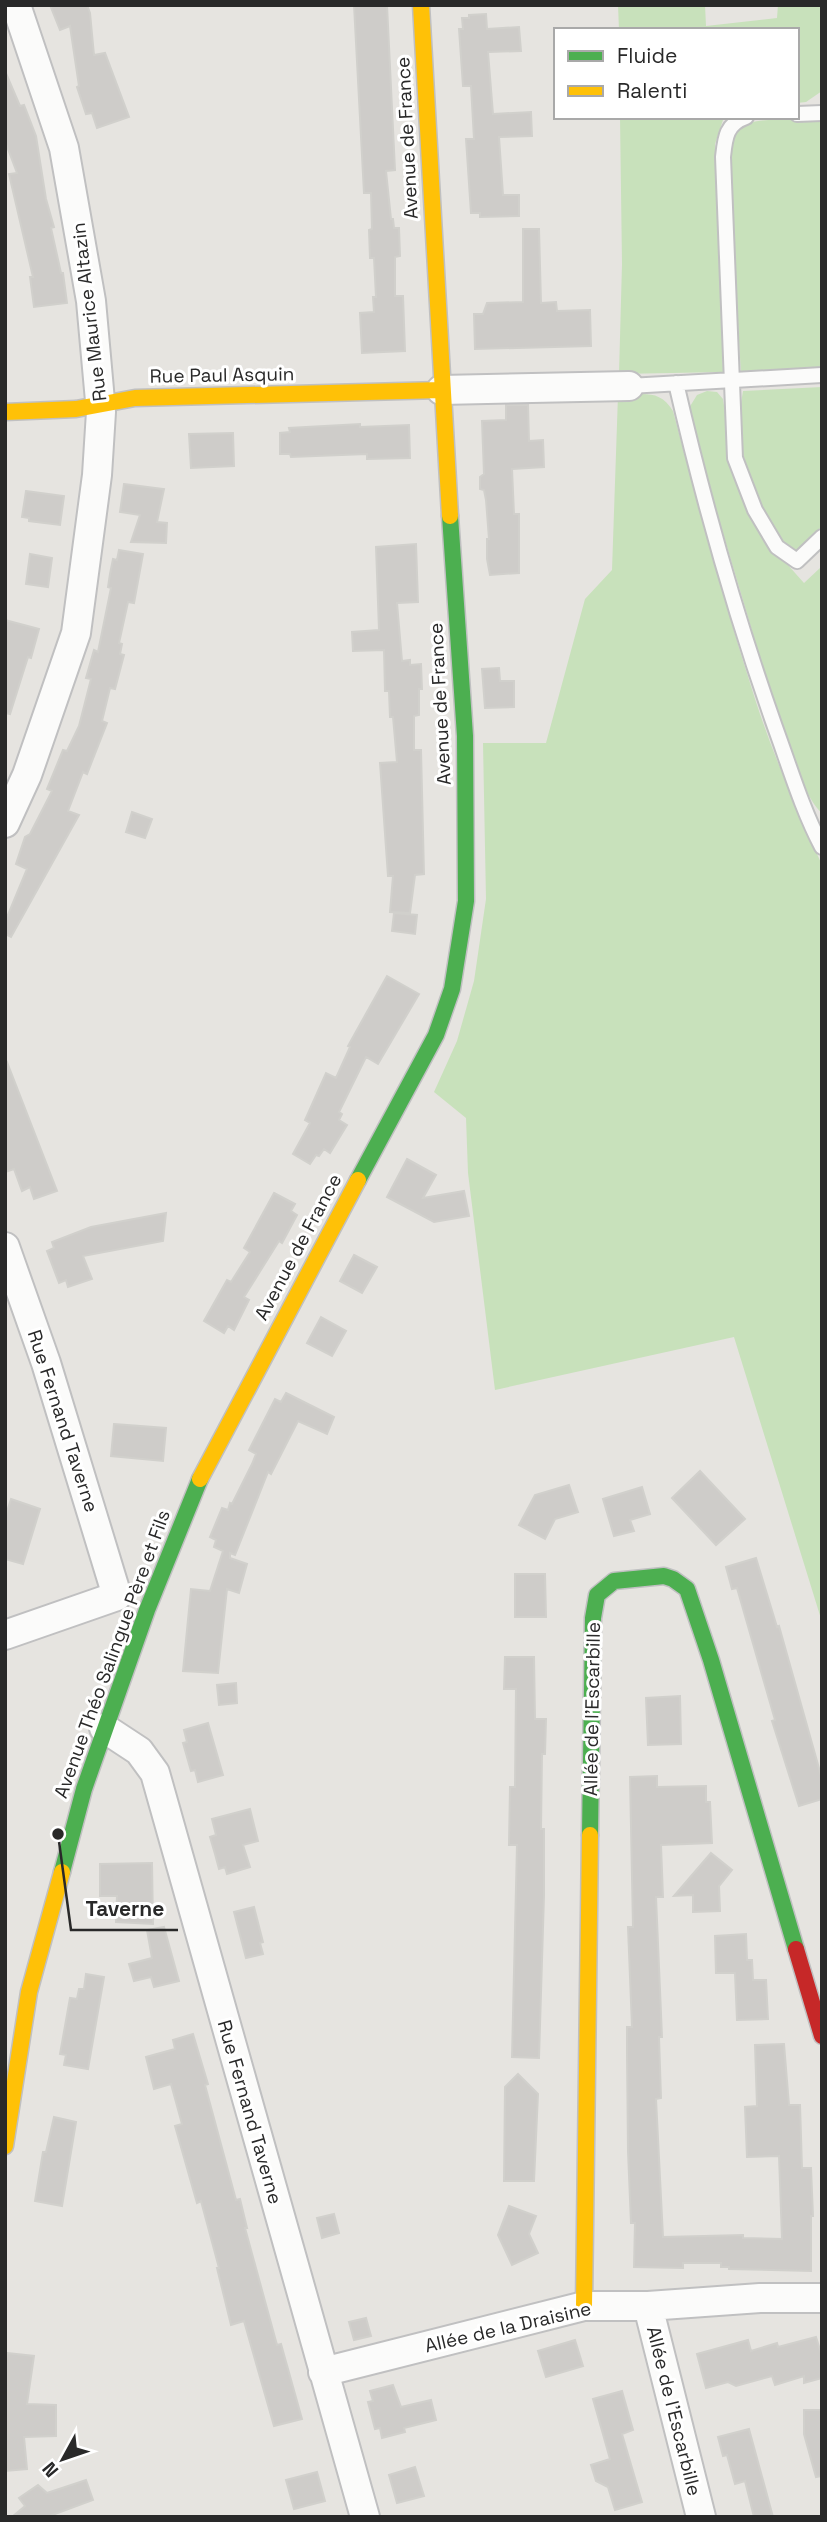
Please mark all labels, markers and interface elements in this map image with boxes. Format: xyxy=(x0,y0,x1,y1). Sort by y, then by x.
legend xyxy=(554,28,799,119)
text: Fluide xyxy=(617,42,677,69)
street label: Avenue de France xyxy=(390,56,424,220)
text: Ralenti xyxy=(617,77,687,104)
street label: Rue Maurice Altazin xyxy=(66,221,112,403)
street label: Rue Paul Asquin xyxy=(149,361,295,389)
street label: Avenue de France xyxy=(423,622,457,786)
street label: Avenue de France xyxy=(249,1169,347,1325)
street label: Rue Fernand Taverne xyxy=(22,1327,104,1515)
street label: Avenue Théo Salingue Père et Fils xyxy=(48,1506,176,1802)
street label: Allée de l'Escarbille xyxy=(578,1622,606,1796)
callout: Taverne xyxy=(71,1888,178,1930)
text: Taverne xyxy=(86,1895,164,1922)
street label: Rue Fernand Taverne xyxy=(212,2017,288,2207)
street label: Allée de la Draisine xyxy=(422,2296,594,2358)
street label: Allée de l'Escarbille xyxy=(641,2324,707,2498)
north arrow xyxy=(28,2424,98,2494)
text: N xyxy=(37,2457,64,2483)

